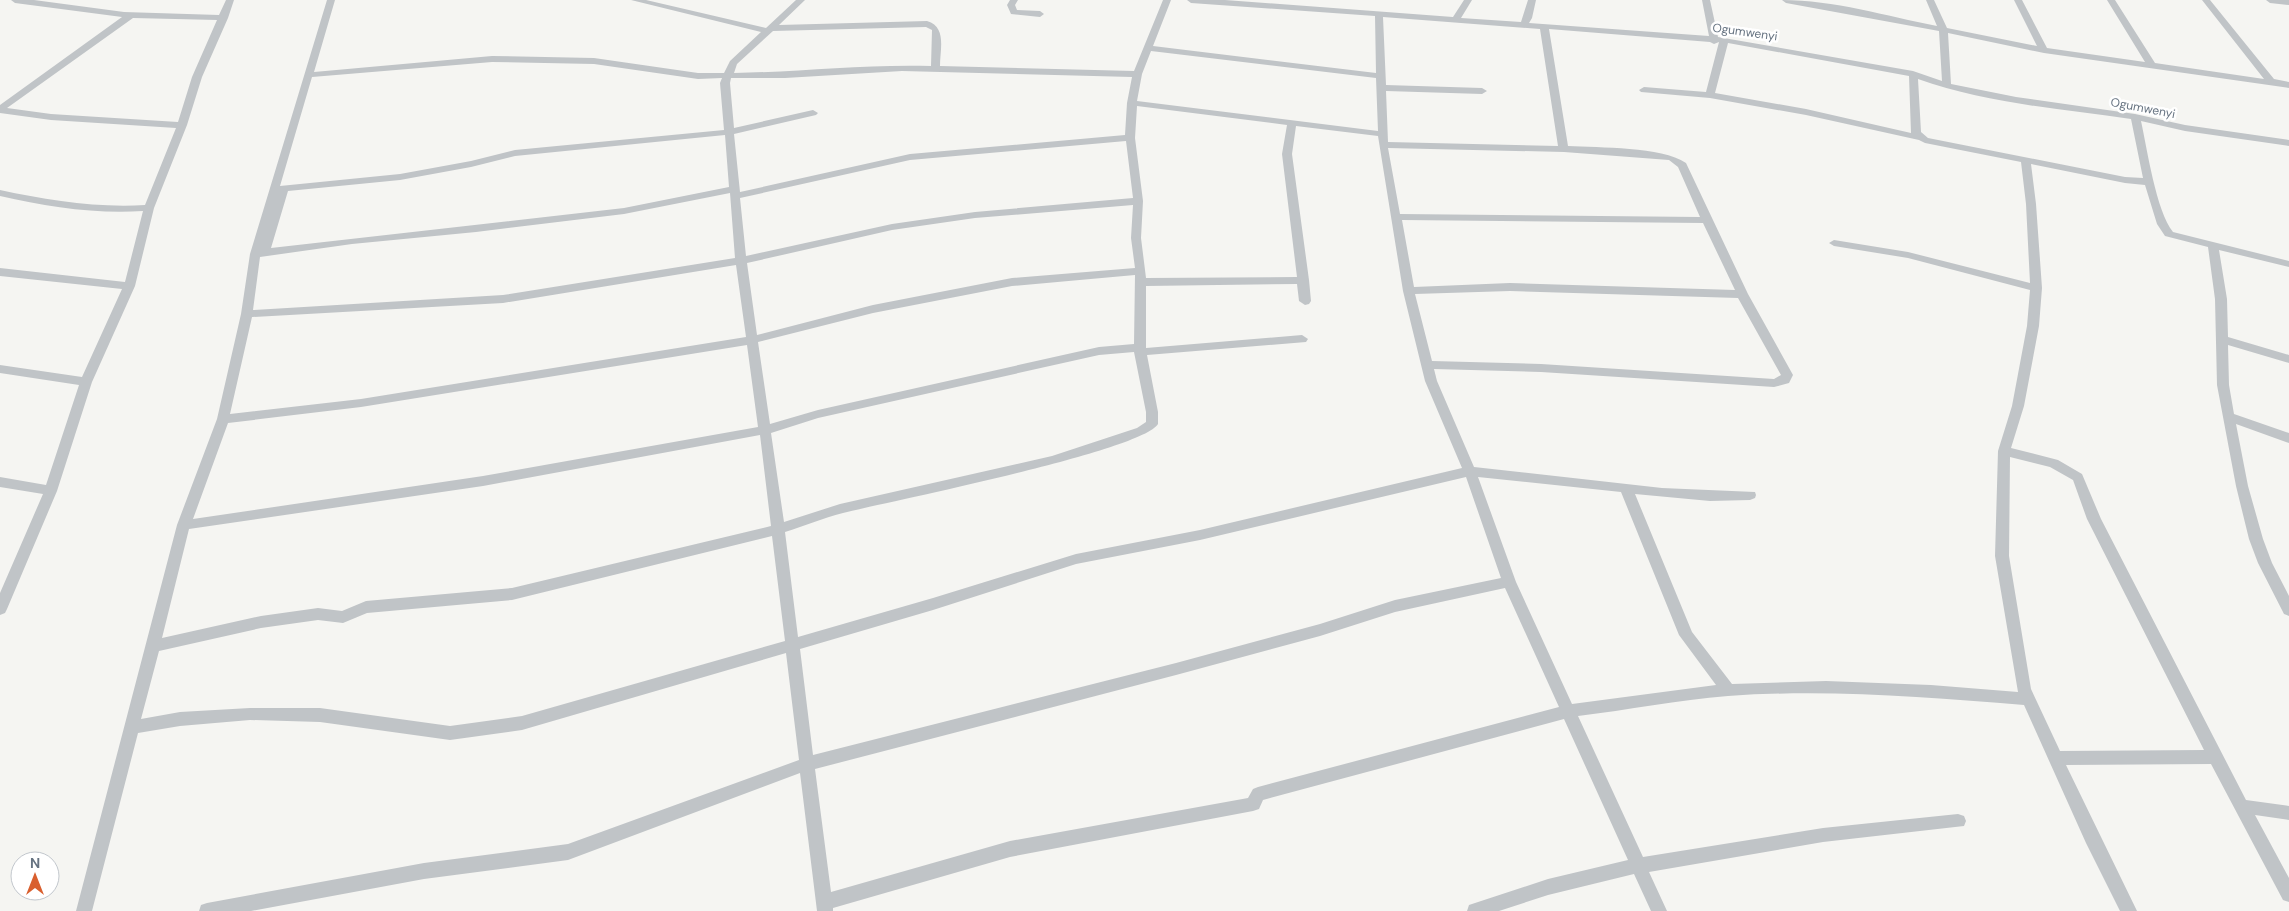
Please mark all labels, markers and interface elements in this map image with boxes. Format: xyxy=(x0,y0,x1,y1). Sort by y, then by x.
street label: Ogumwenyi xyxy=(1711,20,1779,45)
street label: Ogumwenyi xyxy=(2109,94,2177,122)
north arrow xyxy=(10,851,60,901)
text: N xyxy=(30,854,40,872)

